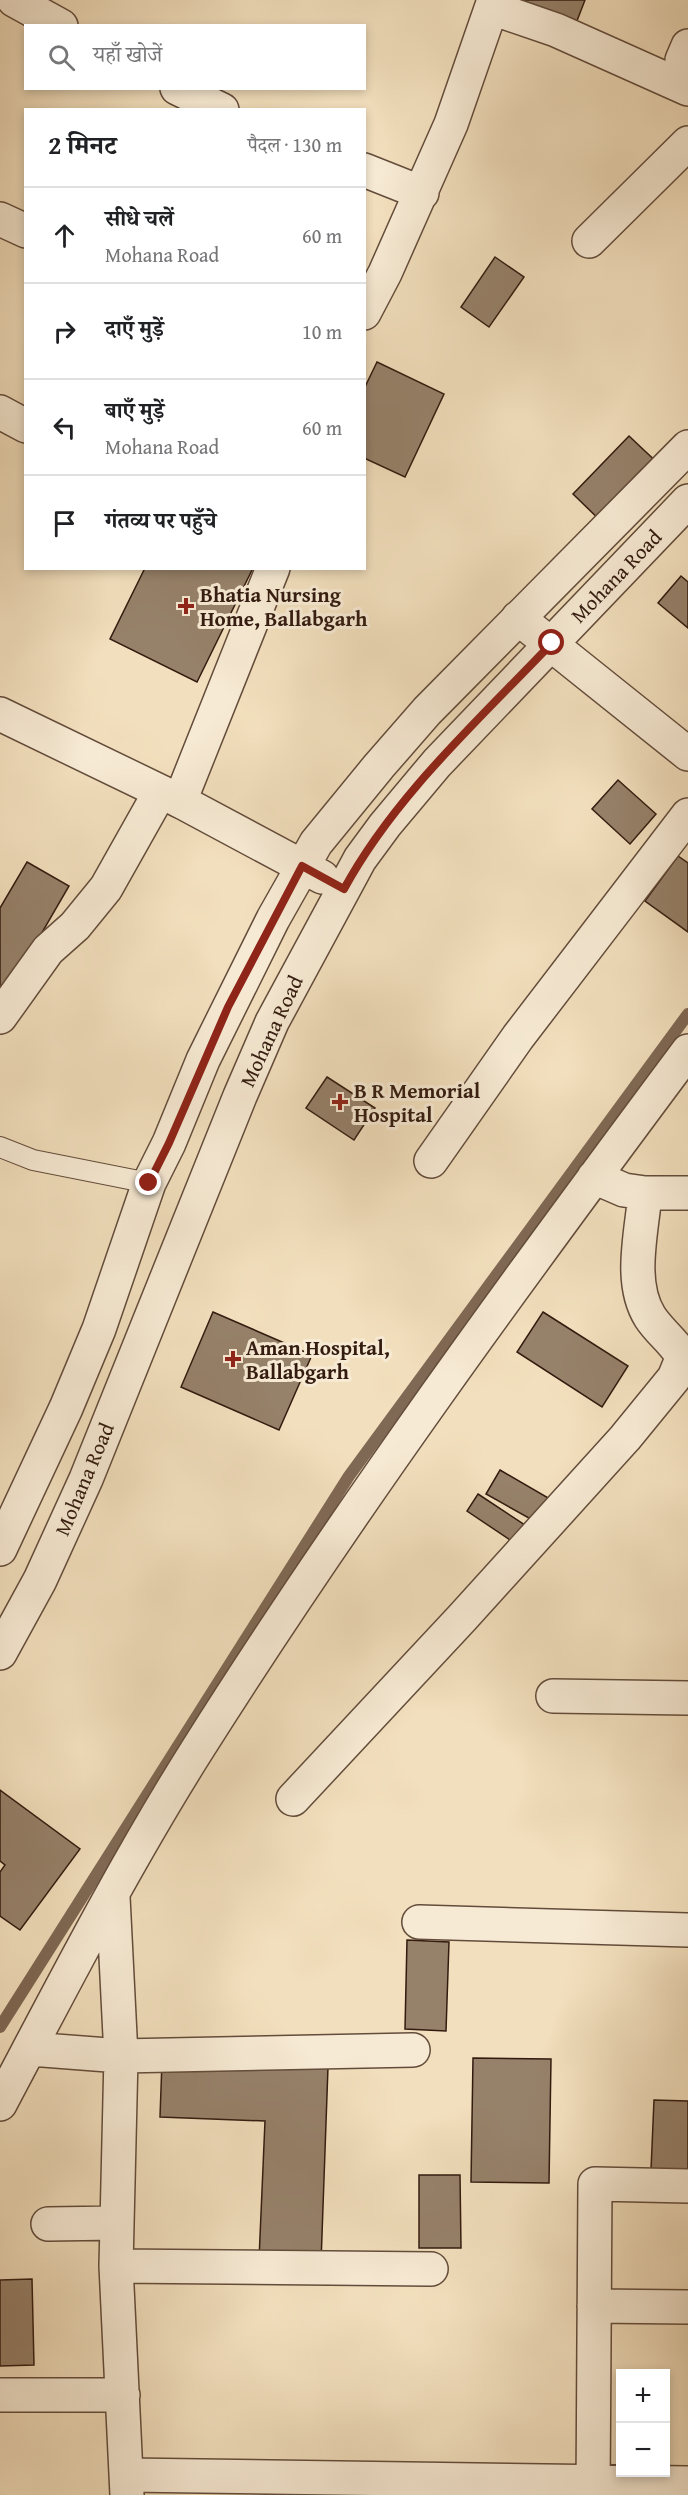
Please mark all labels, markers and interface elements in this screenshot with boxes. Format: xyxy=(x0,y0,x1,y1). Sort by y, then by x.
search box xyxy=(24,24,366,90)
text: यहाँ खोजें xyxy=(93,38,162,70)
icon: search xyxy=(45,41,78,74)
text: 2 मिनट xyxy=(48,125,116,164)
text: पैदल · 130 m xyxy=(248,130,342,159)
text: सीधे चलें xyxy=(105,202,174,234)
icon: ahead xyxy=(48,219,81,252)
text: 60 m xyxy=(302,221,342,250)
text: Mohana Road xyxy=(105,240,219,269)
text: दाएँ मुड़ें xyxy=(105,312,164,344)
icon: right xyxy=(48,315,81,348)
text: 10 m xyxy=(302,317,342,346)
text: बाएँ मुड़ें xyxy=(105,394,164,426)
icon: left xyxy=(48,411,81,444)
text: 60 m xyxy=(302,413,342,442)
text: Mohana Road xyxy=(105,432,219,461)
text: गंतव्य पर पहुँचे xyxy=(105,504,216,536)
icon: arrive xyxy=(48,507,81,540)
street label: Mohana Road xyxy=(563,522,669,630)
place label: Bhatia Nursing Home, Ballabgarh xyxy=(200,579,368,634)
marker: Bhatia Nursing Home, Ballabgarh xyxy=(177,597,195,615)
route start xyxy=(538,629,564,655)
street label: Mohana Road xyxy=(232,969,311,1092)
place label: B R Memorial Hospital xyxy=(354,1075,481,1130)
marker: B R Memorial Hospital xyxy=(331,1093,349,1111)
route end xyxy=(135,1169,161,1195)
place label: Aman Hospital, Ballabgarh xyxy=(246,1332,390,1387)
marker: Aman Hospital, Ballabgarh xyxy=(224,1350,242,1368)
street label: Mohana Road xyxy=(46,1417,122,1540)
map controls xyxy=(616,2369,670,2477)
button: + xyxy=(616,2369,670,2423)
button: − xyxy=(616,2423,670,2477)

